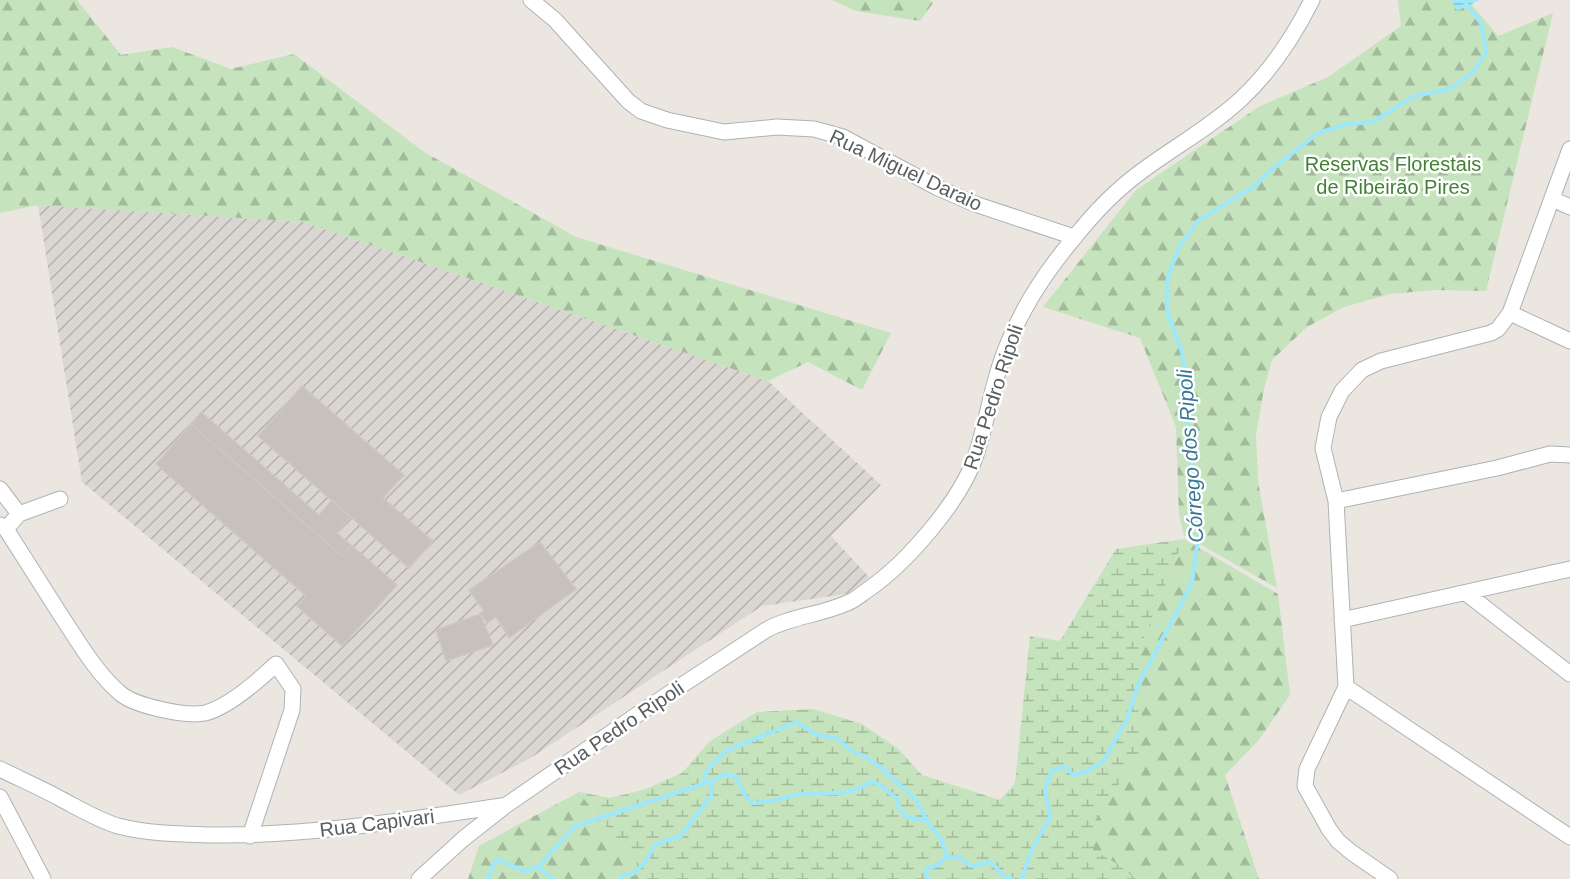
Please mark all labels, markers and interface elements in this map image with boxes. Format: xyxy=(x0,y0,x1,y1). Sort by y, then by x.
street label: Rua Miguel Daraio xyxy=(826,125,986,215)
park label: Reservas Florestais de Ribeirão Pires xyxy=(1305,153,1481,198)
street label: Rua Pedro Ripoli xyxy=(959,322,1027,472)
water label: Córrego dos Ripoli xyxy=(1172,367,1208,544)
street label: Rua Pedro Ripoli xyxy=(550,677,688,779)
street label: Rua Capivari xyxy=(318,805,436,841)

